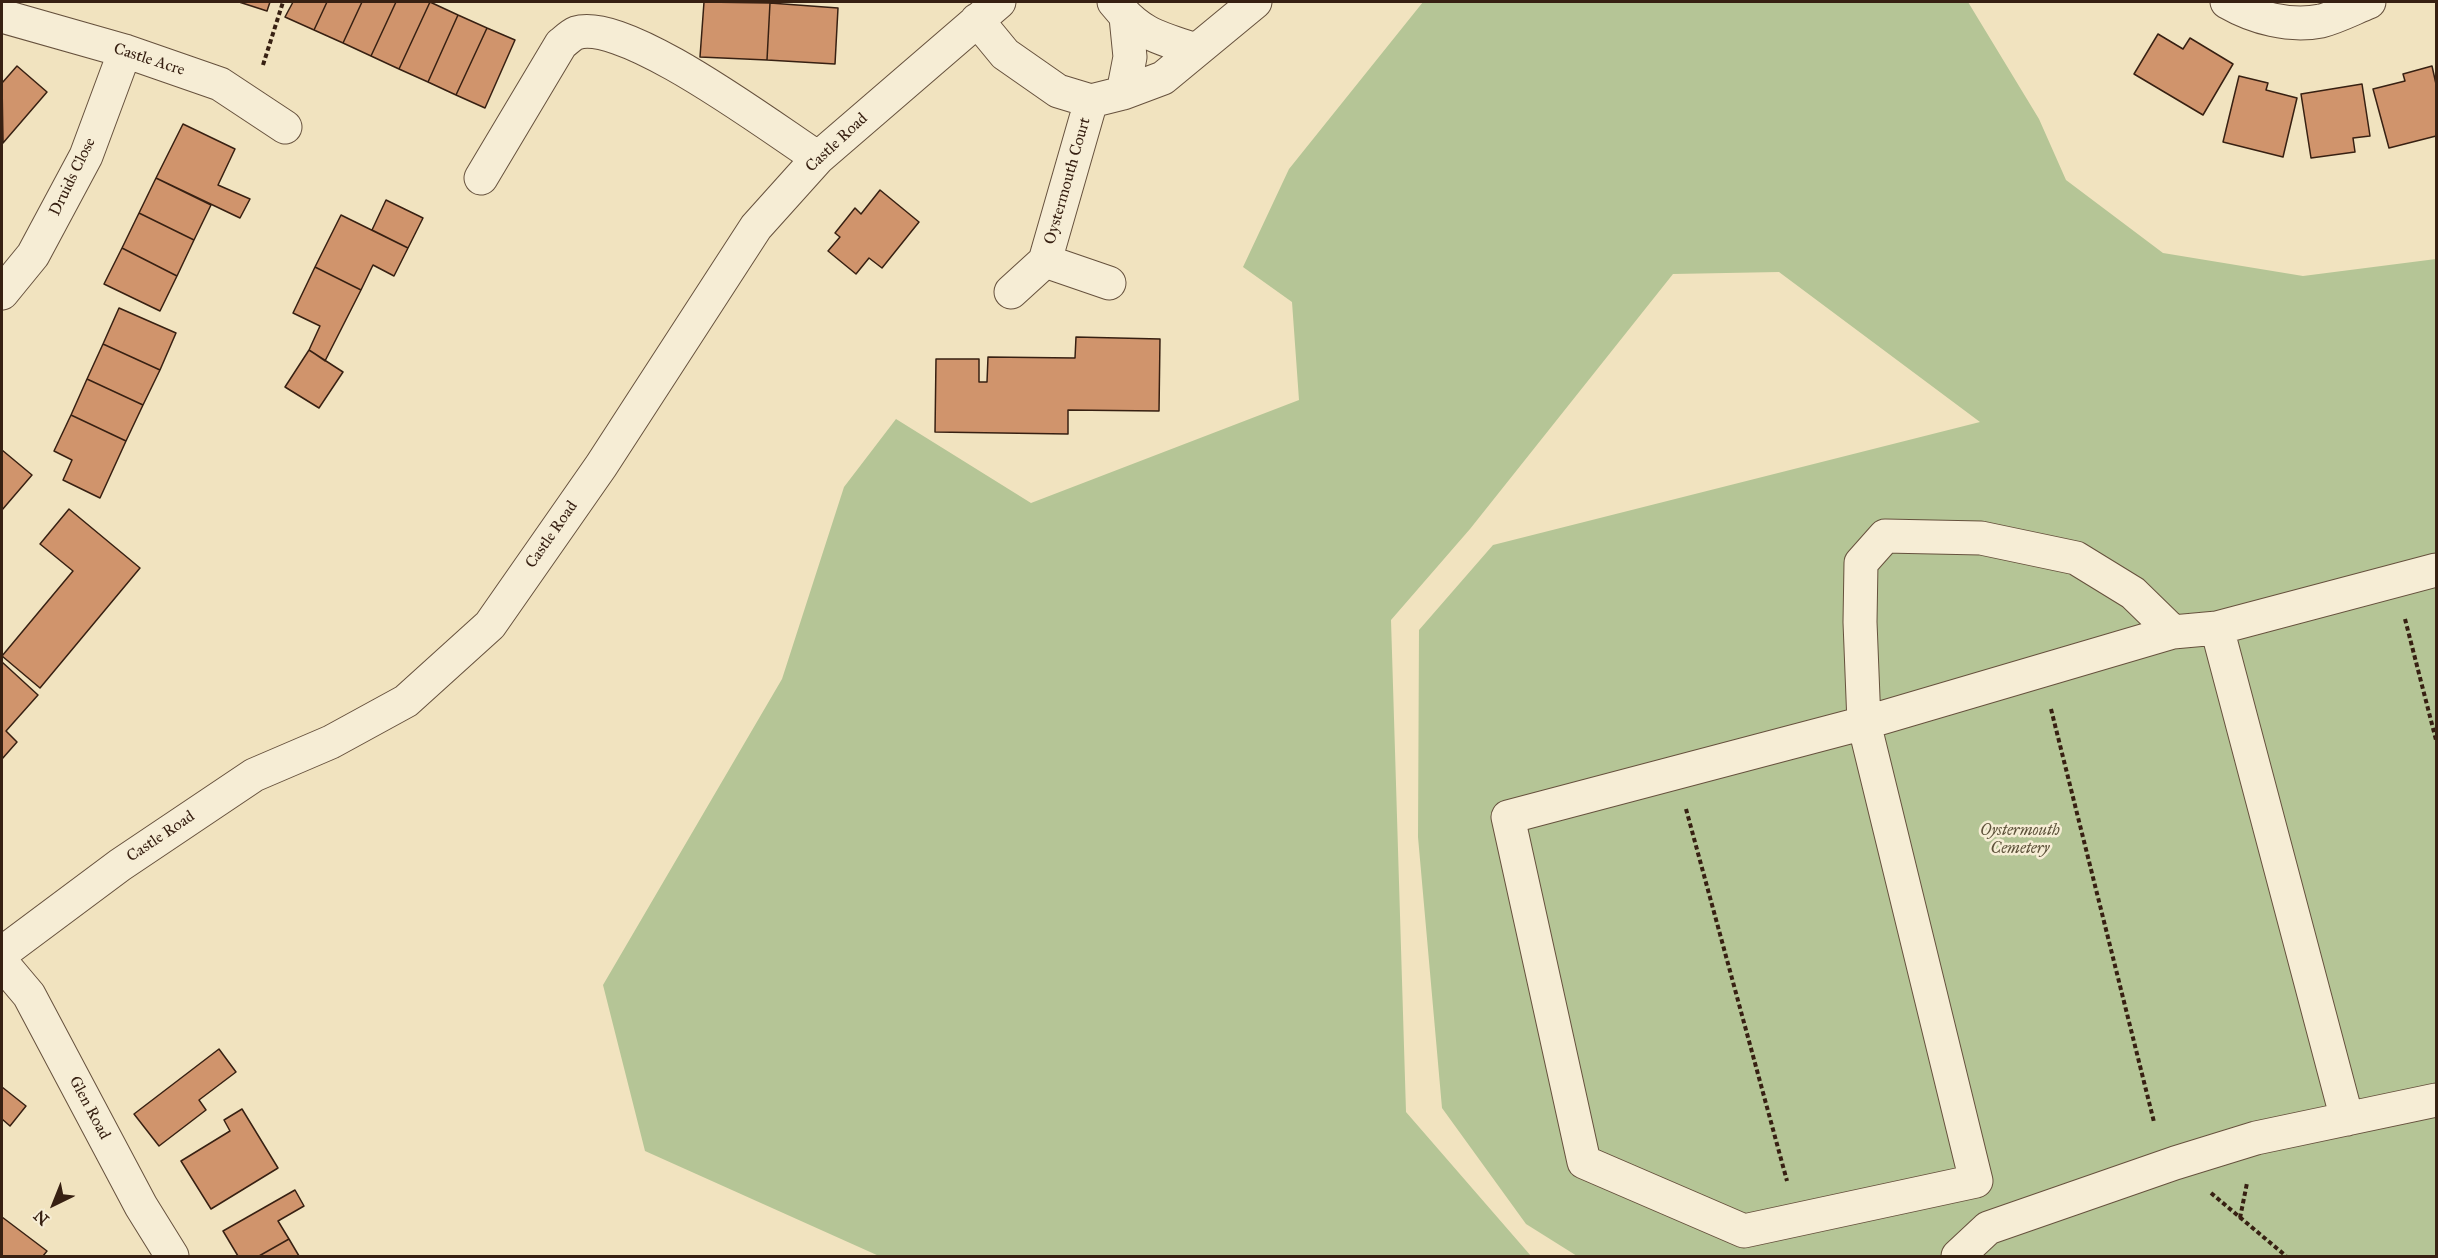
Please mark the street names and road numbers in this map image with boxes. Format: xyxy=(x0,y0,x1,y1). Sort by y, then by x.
street label: Castle Acre xyxy=(111,40,187,80)
street label: Castle Road xyxy=(802,110,872,176)
street label: Oystermouth Court xyxy=(1041,115,1095,247)
street label: Druids Close xyxy=(46,135,100,219)
street label: Castle Road xyxy=(522,498,582,572)
street label: Castle Road xyxy=(123,807,199,867)
street label: Glen Road xyxy=(64,1073,114,1143)

